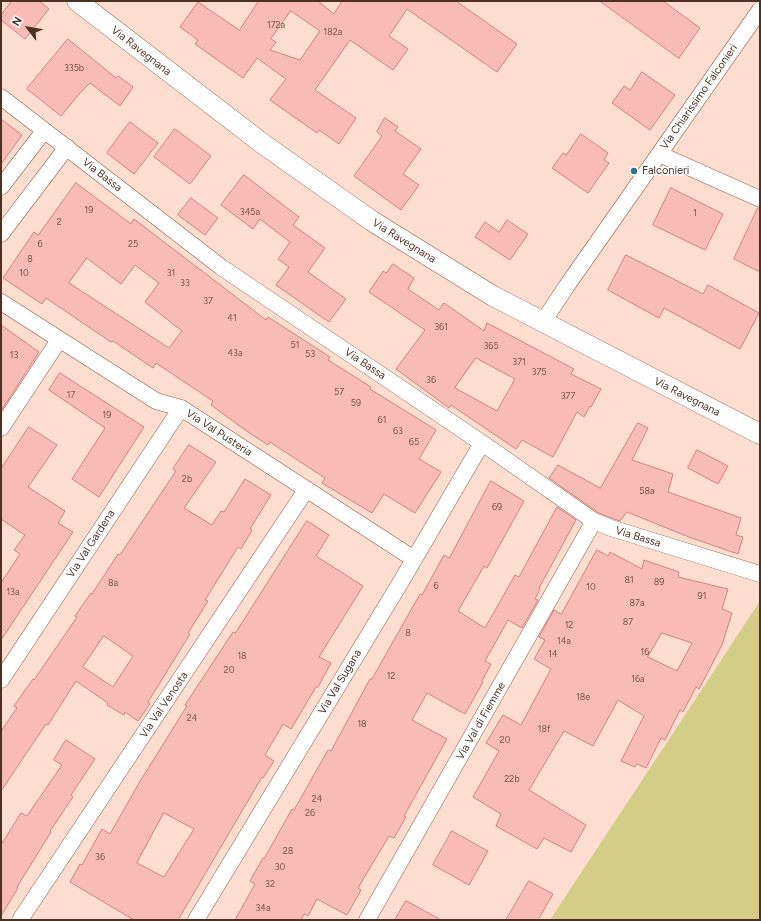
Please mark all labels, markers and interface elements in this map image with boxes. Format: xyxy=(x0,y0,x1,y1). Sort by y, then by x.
north arrow xyxy=(8,8,48,48)
text: N xyxy=(10,15,25,29)
house number: 172a xyxy=(267,20,285,30)
street label: Via Ravegnana xyxy=(108,23,174,79)
house number: 182a xyxy=(324,27,342,37)
street label: Via Chiarissimo Falconieri xyxy=(658,42,740,152)
house number: 335b xyxy=(64,63,84,73)
street label: Via Bassa xyxy=(80,155,124,195)
place label: Falconieri xyxy=(642,164,689,178)
marker: Falconieri xyxy=(629,166,639,176)
house number: 19 xyxy=(85,205,93,215)
house number: 345a xyxy=(240,207,260,217)
house number: 1 xyxy=(693,208,697,218)
street label: Via Ravegnana xyxy=(370,216,438,266)
house number: 2 xyxy=(56,217,62,227)
house number: 6 xyxy=(37,239,43,249)
house number: 25 xyxy=(128,239,138,249)
house number: 8 xyxy=(27,254,33,264)
house number: 10 xyxy=(19,268,29,278)
house number: 31 xyxy=(167,268,175,278)
house number: 33 xyxy=(180,278,190,288)
house number: 37 xyxy=(203,296,213,306)
house number: 41 xyxy=(227,313,237,323)
house number: 361 xyxy=(434,322,448,332)
house number: 51 xyxy=(291,340,299,350)
house number: 365 xyxy=(483,341,499,351)
street label: Via Bassa xyxy=(342,345,388,383)
house number: 43a xyxy=(227,348,243,358)
house number: 53 xyxy=(305,349,315,359)
house number: 13 xyxy=(10,350,18,360)
house number: 371 xyxy=(512,357,526,367)
house number: 375 xyxy=(532,367,546,377)
house number: 36 xyxy=(426,375,436,385)
street label: Via Ravegnana xyxy=(652,375,722,419)
house number: 57 xyxy=(334,387,344,397)
house number: 17 xyxy=(67,390,75,400)
house number: 377 xyxy=(561,391,575,401)
house number: 59 xyxy=(351,398,361,408)
street label: Via Val Pusteria xyxy=(184,407,254,459)
house number: 19 xyxy=(103,410,111,420)
house number: 61 xyxy=(378,415,386,425)
house number: 63 xyxy=(393,426,403,436)
house number: 65 xyxy=(409,437,419,447)
house number: 2b xyxy=(182,474,192,484)
house number: 58a xyxy=(639,486,655,496)
house number: 69 xyxy=(492,502,502,512)
street label: Via Val Gardena xyxy=(64,508,118,580)
street label: Via Bassa xyxy=(614,524,662,550)
house number: 81 xyxy=(624,575,634,585)
house number: 89 xyxy=(654,577,664,587)
house number: 8a xyxy=(108,578,118,588)
house number: 6 xyxy=(433,581,439,591)
house number: 10 xyxy=(586,582,596,592)
house number: 13a xyxy=(6,587,20,597)
house number: 91 xyxy=(698,591,706,601)
house number: 87a xyxy=(630,598,644,608)
house number: 87 xyxy=(623,617,633,627)
house number: 12 xyxy=(565,620,573,630)
house number: 8 xyxy=(405,628,411,638)
house number: 14a xyxy=(557,636,571,646)
street label: Via Val Sugana xyxy=(316,647,364,717)
house number: 16 xyxy=(641,647,649,657)
house number: 14 xyxy=(548,649,558,659)
house number: 18 xyxy=(237,651,247,661)
house number: 20 xyxy=(224,665,234,675)
street label: Via Val Venosta xyxy=(137,669,191,741)
house number: 12 xyxy=(387,671,395,681)
house number: 16a xyxy=(631,674,645,684)
street label: Via Val di Fiemme xyxy=(453,680,509,762)
house number: 18e xyxy=(576,692,590,702)
house number: 24 xyxy=(187,713,197,723)
house number: 18 xyxy=(357,719,367,729)
house number: 18f xyxy=(538,724,550,734)
house number: 20 xyxy=(500,735,510,745)
house number: 22b xyxy=(504,774,520,784)
house number: 24 xyxy=(312,794,322,804)
house number: 26 xyxy=(305,808,315,818)
house number: 28 xyxy=(283,846,293,856)
house number: 36 xyxy=(95,852,105,862)
house number: 30 xyxy=(275,862,285,872)
house number: 32 xyxy=(265,879,275,889)
house number: 34a xyxy=(255,903,271,913)

